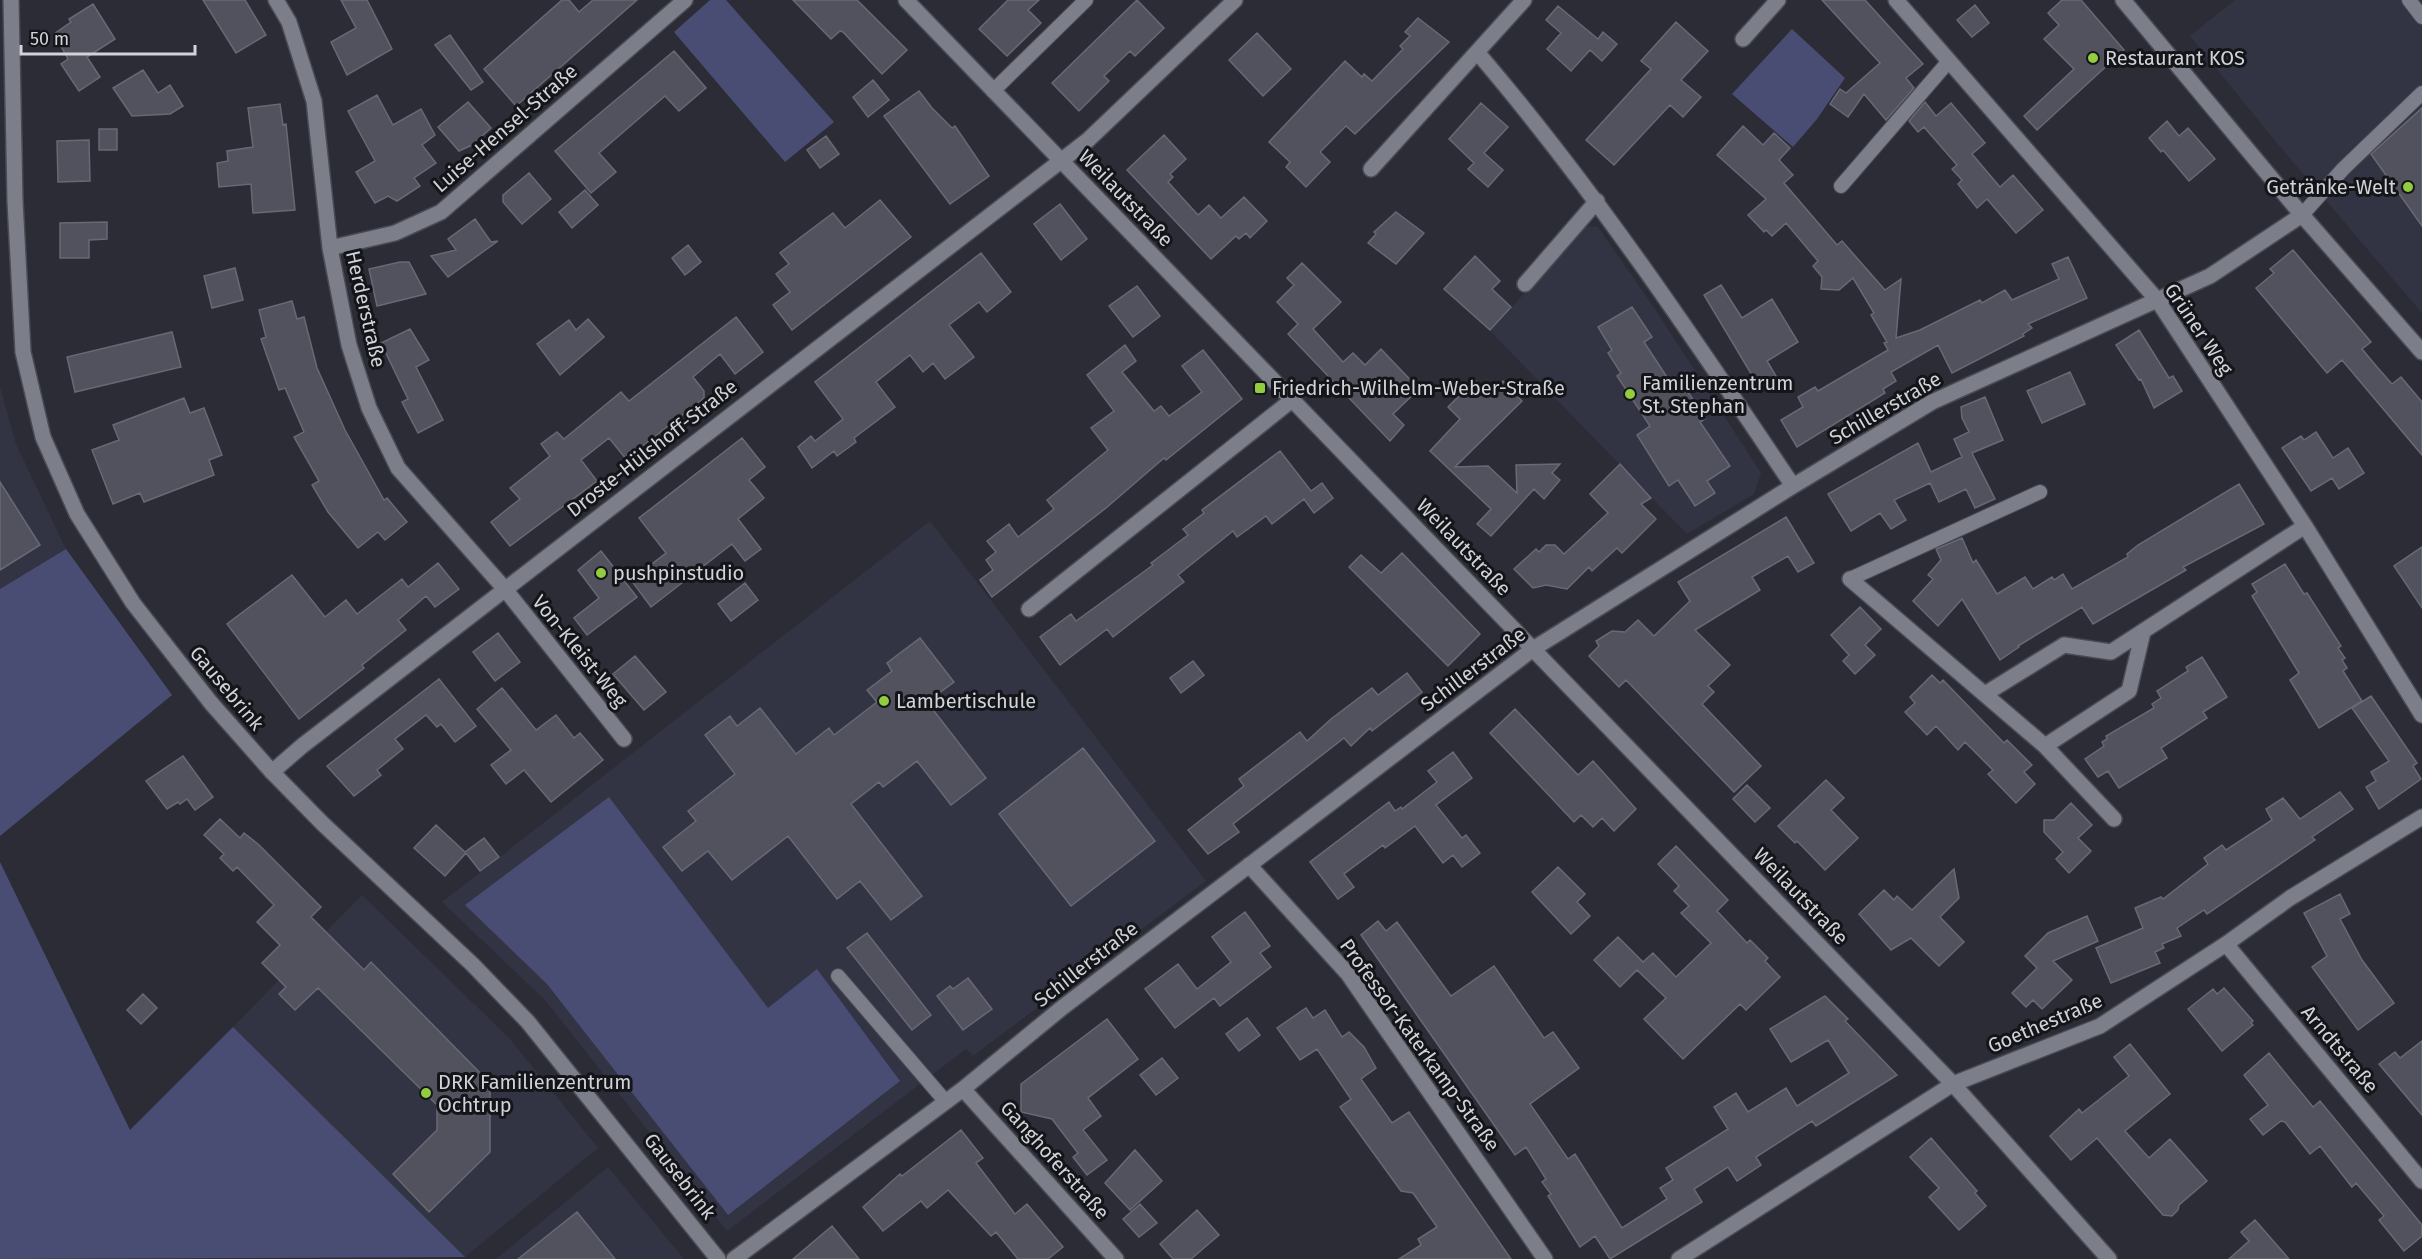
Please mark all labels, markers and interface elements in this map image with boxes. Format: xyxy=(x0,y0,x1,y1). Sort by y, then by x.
scale bar xyxy=(21,18,195,56)
text: 50 m xyxy=(30,28,69,50)
place label: Restaurant KOS xyxy=(2105,46,2245,70)
marker: Restaurant KOS xyxy=(2086,51,2100,65)
street label: Luise-Hensel-Straße xyxy=(428,59,582,197)
street label: Weilautstraße xyxy=(1074,144,1178,252)
place label: Getränke-Welt xyxy=(2266,175,2397,199)
marker: Getränke-Welt xyxy=(2401,180,2415,194)
street label: Herderstraße xyxy=(341,248,391,370)
street label: Grüner Weg xyxy=(2160,279,2239,380)
street label: Schillerstraße xyxy=(1825,366,1945,450)
place label: Familienzentrum St. Stephan xyxy=(1642,371,1793,418)
street label: Droste-Hülshoff-Straße xyxy=(562,374,742,522)
place label: Friedrich-Wilhelm-Weber-Straße xyxy=(1272,376,1565,400)
marker: Friedrich-Wilhelm-Weber-Straße xyxy=(1253,381,1267,395)
marker: Familienzentrum St. Stephan xyxy=(1623,387,1637,401)
street label: Weilautstraße xyxy=(1412,493,1516,601)
place label: pushpinstudio xyxy=(613,561,744,585)
marker: pushpinstudio xyxy=(594,566,608,580)
street label: Von-Kleist-Weg xyxy=(527,590,633,712)
street label: Schillerstraße xyxy=(1416,622,1530,716)
street label: Gausebrink xyxy=(185,641,270,736)
place label: Lambertischule xyxy=(896,689,1036,713)
marker: Lambertischule xyxy=(877,694,891,708)
street label: Weilautstraße xyxy=(1749,842,1853,950)
street label: Schillerstraße xyxy=(1029,916,1143,1012)
street label: Professor-Katerkamp-Straße xyxy=(1335,934,1505,1156)
street label: Goethestraße xyxy=(1984,988,2106,1058)
street label: Arndtstraße xyxy=(2296,1000,2384,1098)
place label: DRK Familienzentrum Ochtrup xyxy=(438,1070,631,1117)
marker: DRK Familienzentrum Ochtrup xyxy=(419,1086,433,1100)
street label: Ganghoferstraße xyxy=(996,1096,1114,1224)
street label: Gausebrink xyxy=(639,1128,721,1224)

